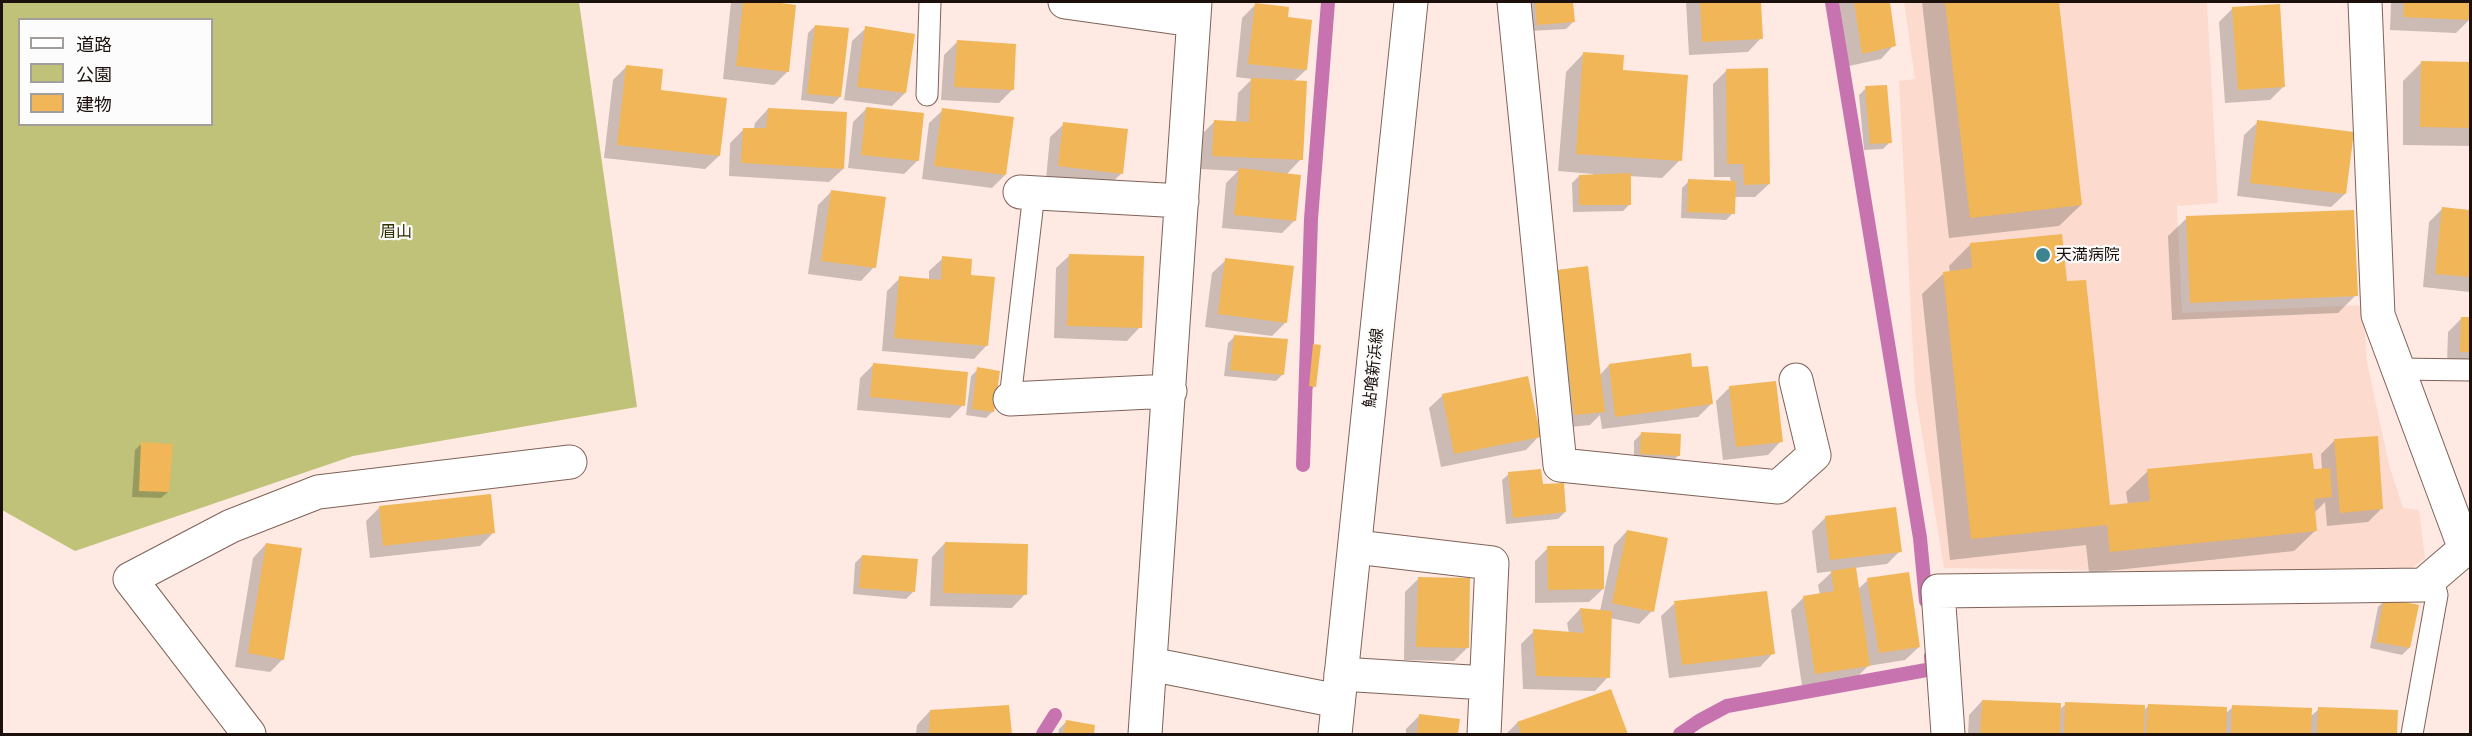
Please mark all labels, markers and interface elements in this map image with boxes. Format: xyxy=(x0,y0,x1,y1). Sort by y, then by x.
legend xyxy=(18,18,213,126)
text: 道路 xyxy=(76,33,112,56)
text: 公園 xyxy=(76,63,112,86)
text: 建物 xyxy=(76,93,112,116)
park label: 眉山 xyxy=(380,222,412,242)
place label: 天満病院 xyxy=(2056,245,2120,265)
marker: 天満病院 xyxy=(2034,246,2052,264)
street label: 鮎喰新浜線 xyxy=(1360,327,1388,409)

